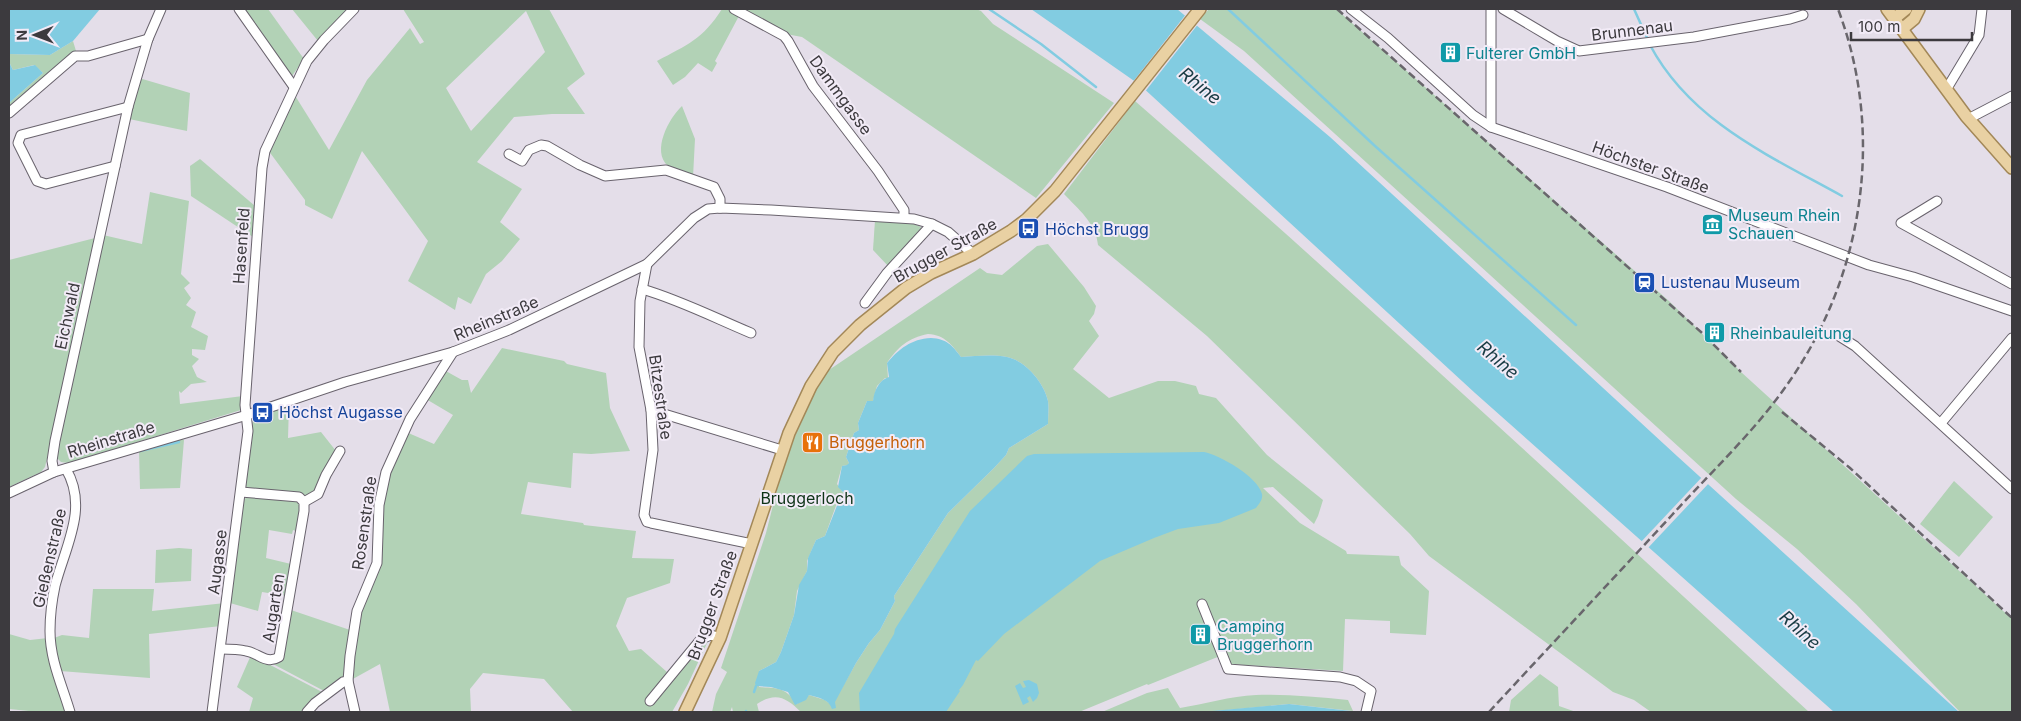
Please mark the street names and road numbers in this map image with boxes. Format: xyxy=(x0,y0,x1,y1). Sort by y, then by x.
street label: Brunnenau xyxy=(1590,15,1674,45)
street label: Dammgasse xyxy=(805,51,877,139)
street label: Höchster Straße xyxy=(1590,137,1712,197)
street label: Hasenfeld xyxy=(228,207,254,285)
street label: Brugger Straße xyxy=(890,213,1000,287)
street label: Eichwald xyxy=(50,281,84,351)
street label: Rheinstraße xyxy=(451,291,541,345)
street label: Bitzestraße xyxy=(645,353,677,441)
street label: Rheinstraße xyxy=(65,416,157,462)
street label: Rosenstraße xyxy=(348,475,380,571)
street label: Gießenstraße xyxy=(28,506,70,610)
street label: Augasse xyxy=(203,528,231,596)
street label: Brugger Straße xyxy=(683,547,741,663)
street label: Augarten xyxy=(258,572,288,644)

